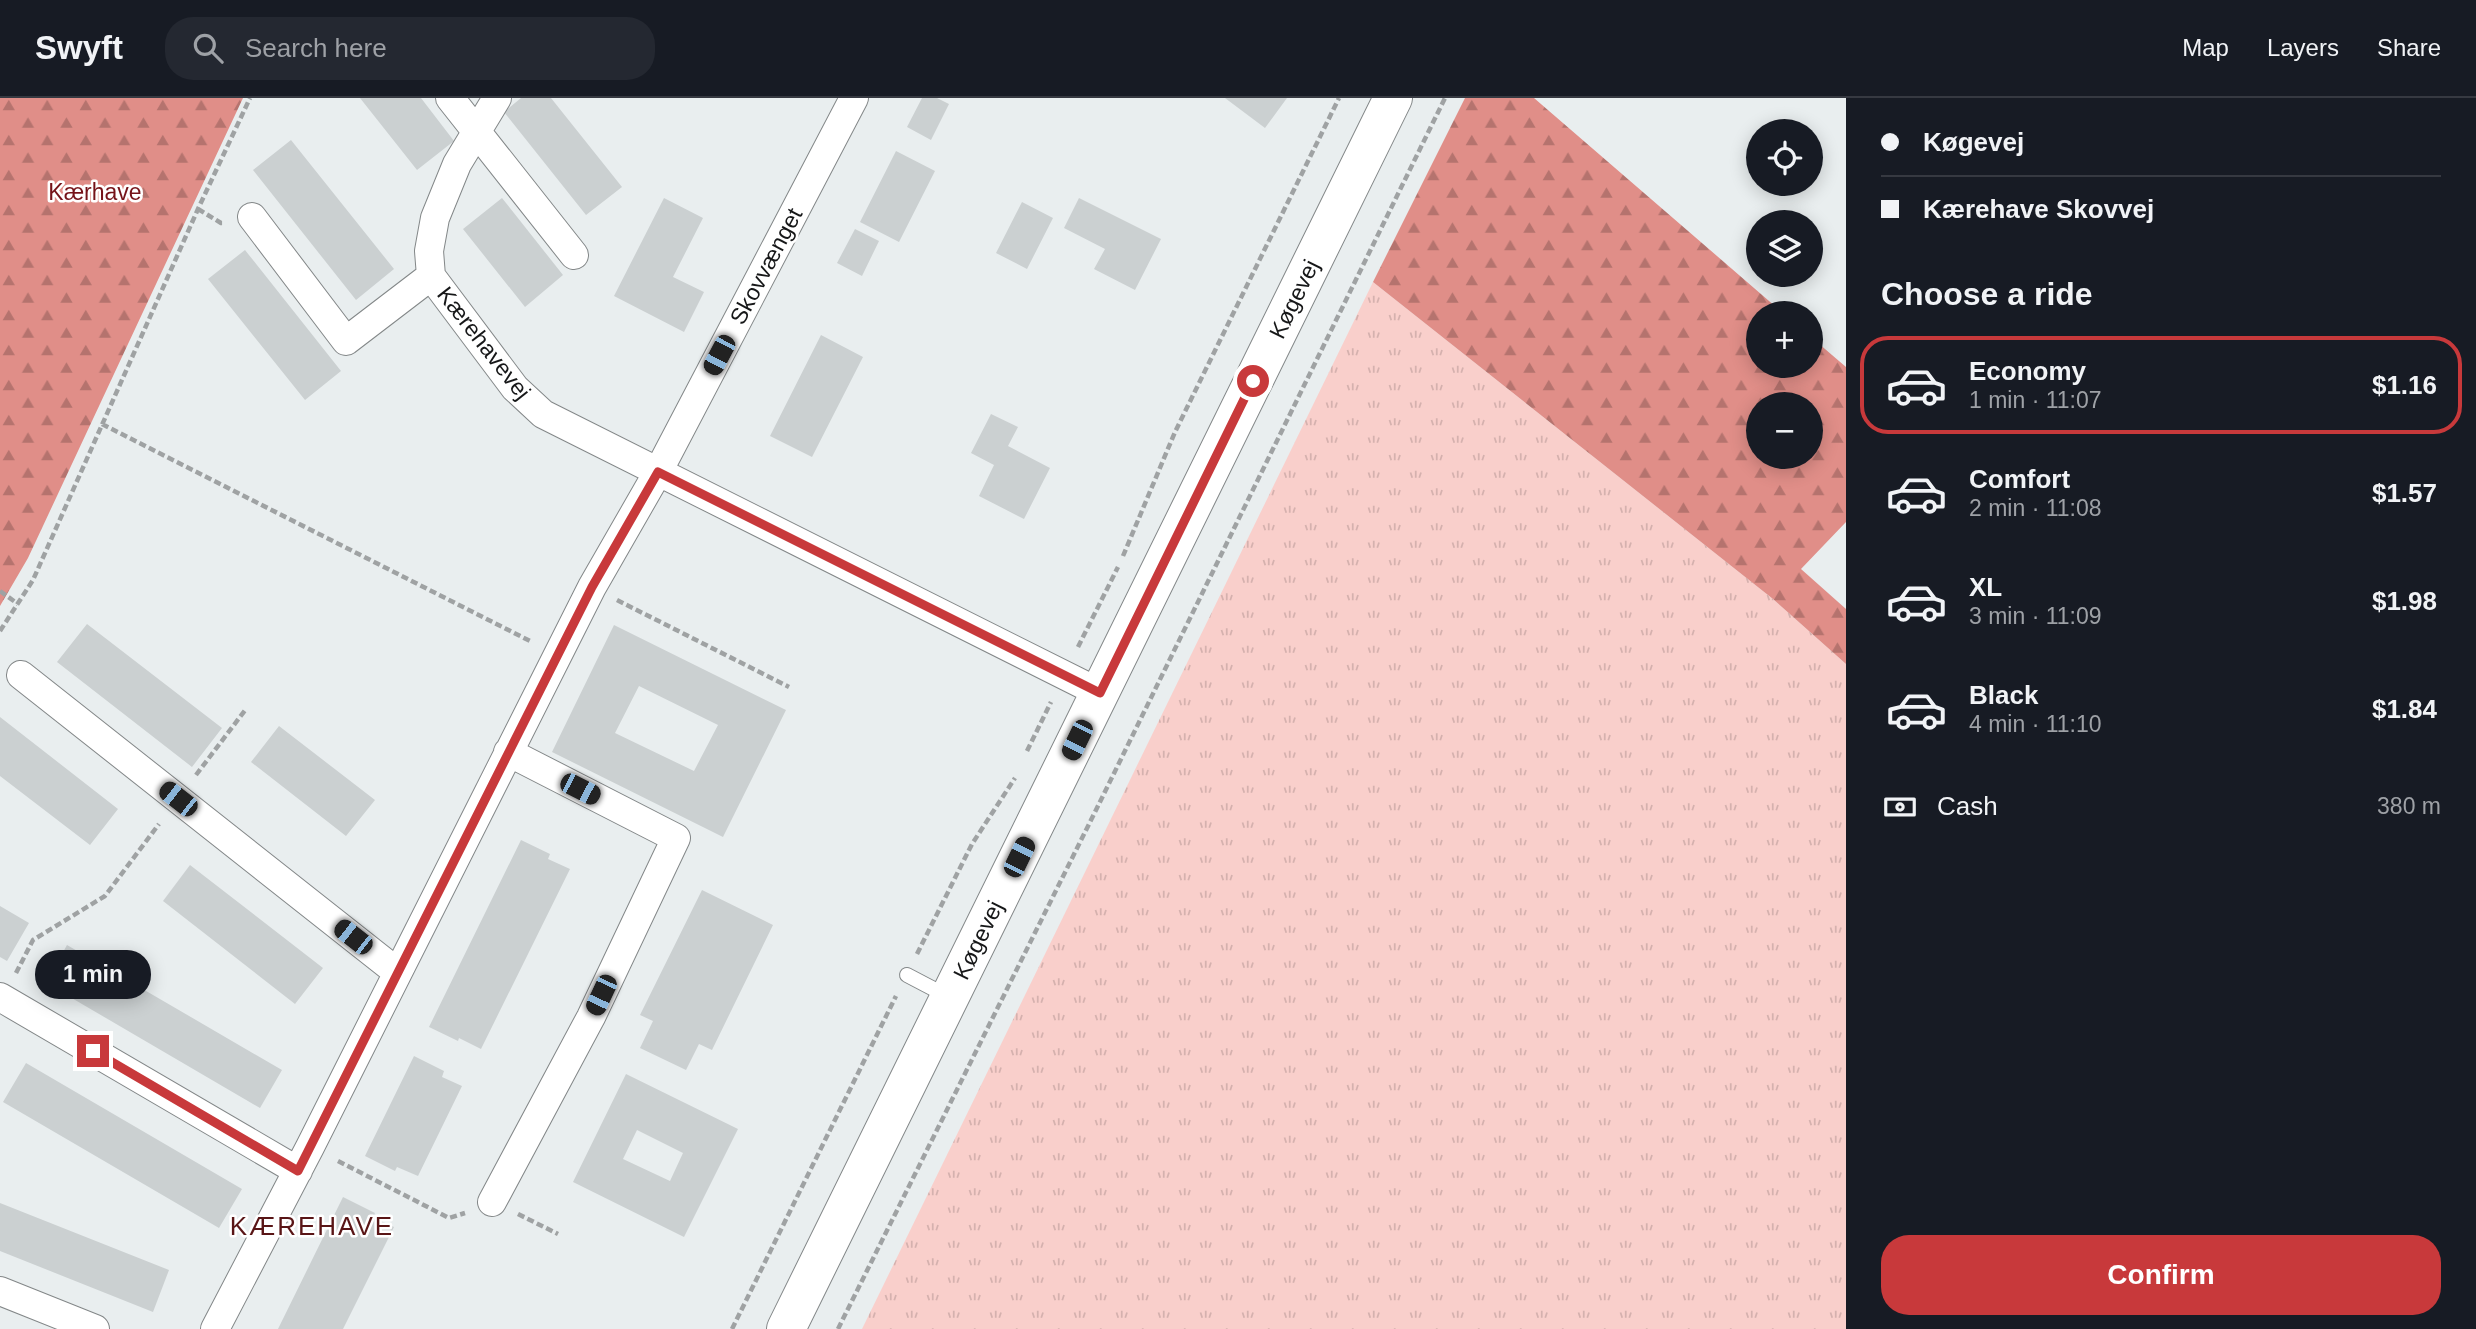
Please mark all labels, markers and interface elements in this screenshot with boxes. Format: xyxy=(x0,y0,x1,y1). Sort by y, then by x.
search box xyxy=(165,17,655,80)
text: Swyft xyxy=(35,29,123,66)
icon: search xyxy=(189,29,227,67)
text: Search here xyxy=(245,33,387,63)
text: Map xyxy=(2182,34,2229,61)
text: Layers xyxy=(2267,34,2339,61)
text: Share xyxy=(2377,34,2441,61)
map controls xyxy=(1746,119,1823,469)
button: locate xyxy=(1746,119,1823,196)
text: Køgevej xyxy=(1923,127,2024,157)
park label: Kærhave xyxy=(48,179,142,205)
text: Kærehave Skovvej xyxy=(1923,194,2154,224)
street label: Skovvænget xyxy=(725,203,808,329)
button: layers xyxy=(1746,210,1823,287)
street label: Køgevej xyxy=(1264,255,1324,343)
text: Choose a ride xyxy=(1881,276,2093,312)
street label: Kærehavevej xyxy=(432,282,536,404)
button: + xyxy=(1746,301,1823,378)
car xyxy=(700,332,739,378)
icon: car xyxy=(1885,354,1948,417)
text: Economy xyxy=(1969,356,2086,386)
route start xyxy=(1237,365,1269,397)
text: $1.16 xyxy=(2372,370,2437,400)
text: 1 min · 11:07 xyxy=(1969,387,2102,413)
button: − xyxy=(1746,392,1823,469)
icon: car xyxy=(1885,462,1948,525)
text: Comfort xyxy=(1969,464,2070,494)
text: $1.57 xyxy=(2372,478,2437,508)
text: 2 min · 11:08 xyxy=(1969,495,2102,521)
icon: car xyxy=(1885,570,1948,633)
text: XL xyxy=(1969,572,2002,602)
text: $1.98 xyxy=(2372,586,2437,616)
text: 3 min · 11:09 xyxy=(1969,603,2102,629)
icon: car xyxy=(1885,678,1948,741)
text: Black xyxy=(1969,680,2038,710)
text: $1.84 xyxy=(2372,694,2437,724)
text: 4 min · 11:10 xyxy=(1969,711,2102,737)
car xyxy=(1059,717,1096,763)
car xyxy=(557,770,604,808)
car xyxy=(155,778,202,820)
icon: cash xyxy=(1881,788,1919,826)
text: Cash xyxy=(1937,791,1998,821)
text: 380 m xyxy=(2377,793,2441,819)
car xyxy=(1001,834,1038,880)
street label: Køgevej xyxy=(948,896,1008,984)
car xyxy=(330,916,377,958)
callout: 1 min xyxy=(35,950,151,998)
text: 1 min xyxy=(63,961,123,987)
car xyxy=(583,972,620,1018)
route end xyxy=(77,1035,109,1067)
district label: KÆREHAVE xyxy=(230,1211,394,1241)
button: Confirm xyxy=(1881,1235,2441,1315)

